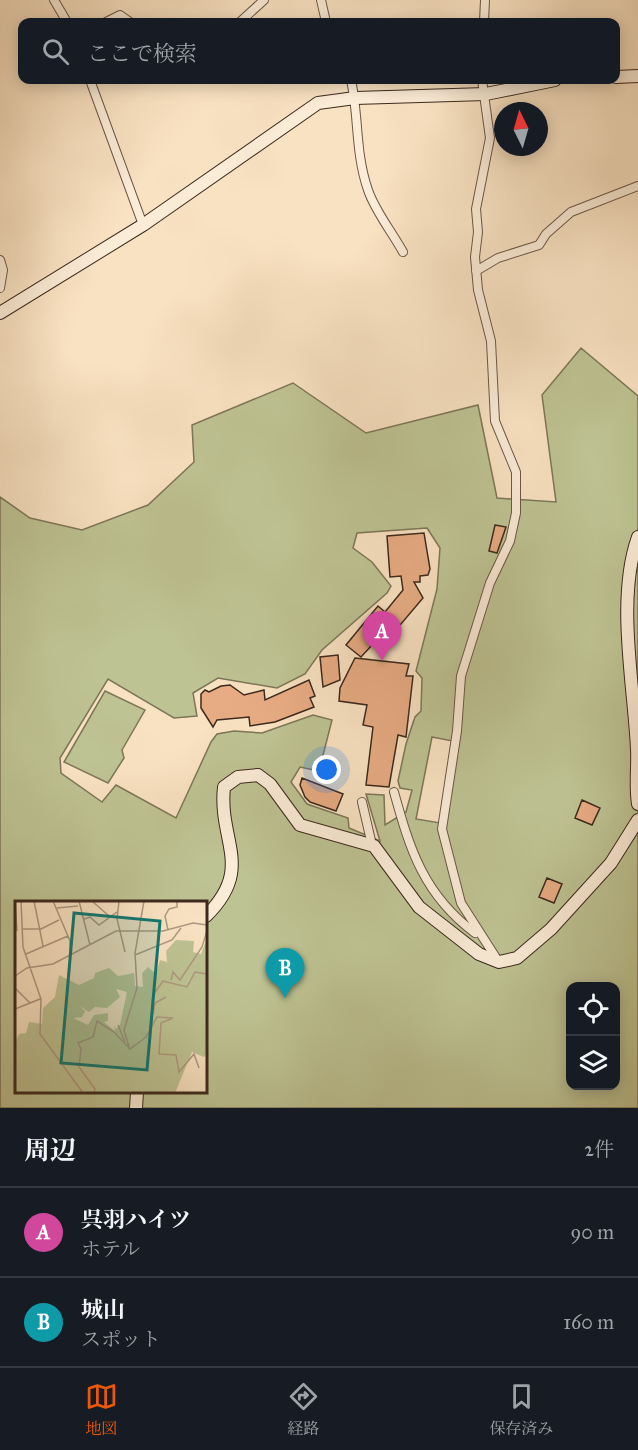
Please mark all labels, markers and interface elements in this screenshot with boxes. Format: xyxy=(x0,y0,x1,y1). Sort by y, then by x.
search box xyxy=(18,18,620,84)
icon: search xyxy=(39,35,72,68)
text: ここで検索 xyxy=(87,40,197,67)
north arrow xyxy=(494,102,548,156)
pin: A xyxy=(362,612,401,661)
your location xyxy=(312,755,341,784)
inset map xyxy=(15,901,207,1093)
pin: B xyxy=(266,948,304,998)
map controls xyxy=(566,982,620,1090)
button: locate xyxy=(566,982,620,1036)
button: layers xyxy=(566,1036,620,1090)
text: 周辺 xyxy=(24,1134,76,1166)
text: 2件 xyxy=(584,1137,614,1161)
text: 呉羽ハイツ xyxy=(81,1206,191,1233)
text: A xyxy=(37,1220,50,1244)
text: 90 m xyxy=(571,1220,614,1244)
text: ホテル xyxy=(81,1237,140,1261)
text: 城山 xyxy=(81,1296,125,1323)
text: B xyxy=(37,1310,50,1334)
text: 160 m xyxy=(563,1310,614,1334)
text: スポット xyxy=(81,1327,161,1351)
tab: 地図 xyxy=(85,1380,118,1439)
tab: 経路 xyxy=(287,1380,320,1439)
tab: 保存済み xyxy=(489,1380,553,1439)

